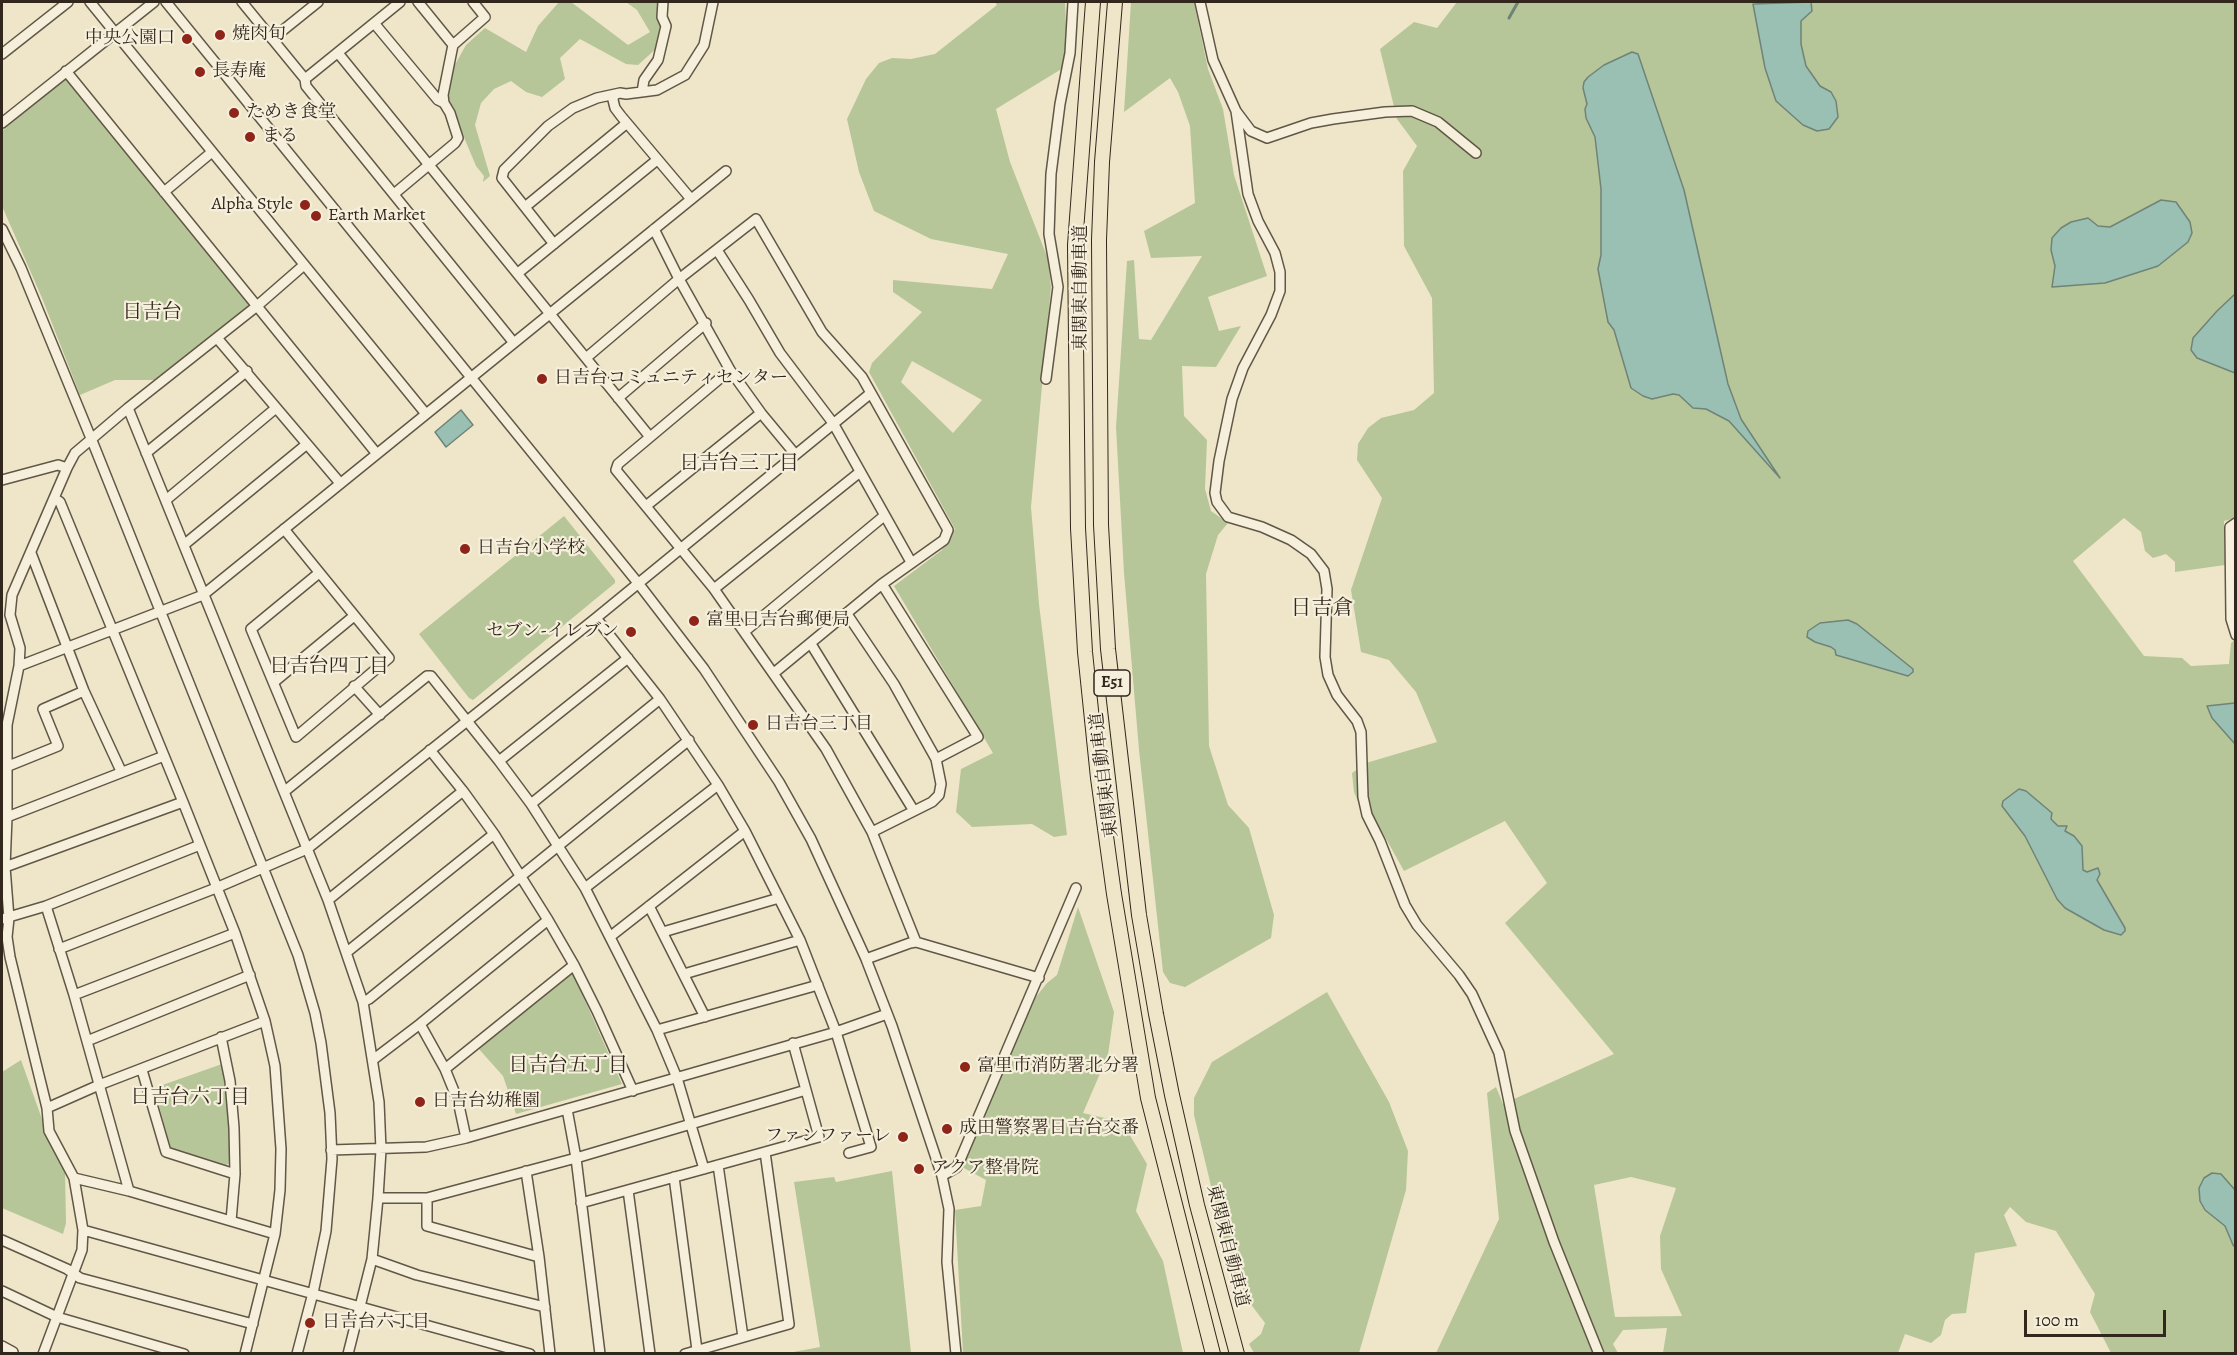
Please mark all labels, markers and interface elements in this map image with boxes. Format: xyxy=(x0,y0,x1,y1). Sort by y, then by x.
place label: 焼肉旬 xyxy=(232,24,286,46)
place label: 中央公園口 xyxy=(85,28,175,50)
marker: 焼肉旬 xyxy=(213,28,227,42)
marker: 中央公園口 xyxy=(180,32,194,46)
place label: 長寿庵 xyxy=(212,61,266,83)
marker: 長寿庵 xyxy=(193,65,207,79)
place label: ためき食堂 xyxy=(246,102,336,124)
marker: ためき食堂 xyxy=(227,106,241,120)
place label: まる xyxy=(262,126,298,148)
marker: まる xyxy=(243,130,257,144)
place label: Alpha Style xyxy=(211,194,293,216)
marker: Alpha Style xyxy=(298,198,312,212)
place label: Earth Market xyxy=(328,205,426,227)
marker: Earth Market xyxy=(309,209,323,223)
street label: 東関東自動車道 xyxy=(1071,225,1093,351)
district label: 日吉台 xyxy=(122,301,182,325)
place label: 日吉台コミュニティセンター xyxy=(554,368,788,390)
marker: 日吉台コミュニティセンター xyxy=(535,372,549,386)
district label: 日吉台三丁目 xyxy=(679,452,799,476)
place label: 日吉台小学校 xyxy=(477,538,585,560)
marker: 日吉台小学校 xyxy=(458,542,472,556)
district label: 日吉倉 xyxy=(1291,596,1353,622)
place label: 富里日吉台郵便局 xyxy=(706,610,850,632)
marker: 富里日吉台郵便局 xyxy=(687,614,701,628)
place label: セブン-イレブン xyxy=(486,621,619,643)
marker: セブン-イレブン xyxy=(624,625,638,639)
district label: 日吉台四丁目 xyxy=(269,655,389,679)
road number: E51 xyxy=(1094,670,1130,696)
street label: 東関東自動車道 xyxy=(1087,711,1123,839)
place label: 日吉台三丁目 xyxy=(765,714,873,736)
marker: 日吉台三丁目 xyxy=(746,718,760,732)
district label: 日吉台五丁目 xyxy=(508,1054,628,1078)
place label: 富里市消防署北分署 xyxy=(977,1056,1139,1078)
marker: 富里市消防署北分署 xyxy=(958,1060,972,1074)
district label: 日吉台六丁目 xyxy=(130,1086,250,1110)
place label: 日吉台幼稚園 xyxy=(432,1091,540,1113)
marker: 日吉台幼稚園 xyxy=(413,1095,427,1109)
place label: 成田警察署日吉台交番 xyxy=(959,1118,1139,1140)
marker: 成田警察署日吉台交番 xyxy=(940,1122,954,1136)
place label: ファンファーレ xyxy=(765,1126,891,1148)
marker: ファンファーレ xyxy=(896,1130,910,1144)
place label: アクア整骨院 xyxy=(931,1158,1039,1180)
marker: アクア整骨院 xyxy=(912,1162,926,1176)
street label: 東関東自動車道 xyxy=(1201,1182,1253,1310)
scale bar xyxy=(2027,1298,2170,1336)
text: 100 m xyxy=(2035,1308,2079,1332)
place label: 日吉台六丁目 xyxy=(322,1312,430,1334)
marker: 日吉台六丁目 xyxy=(303,1316,317,1330)

